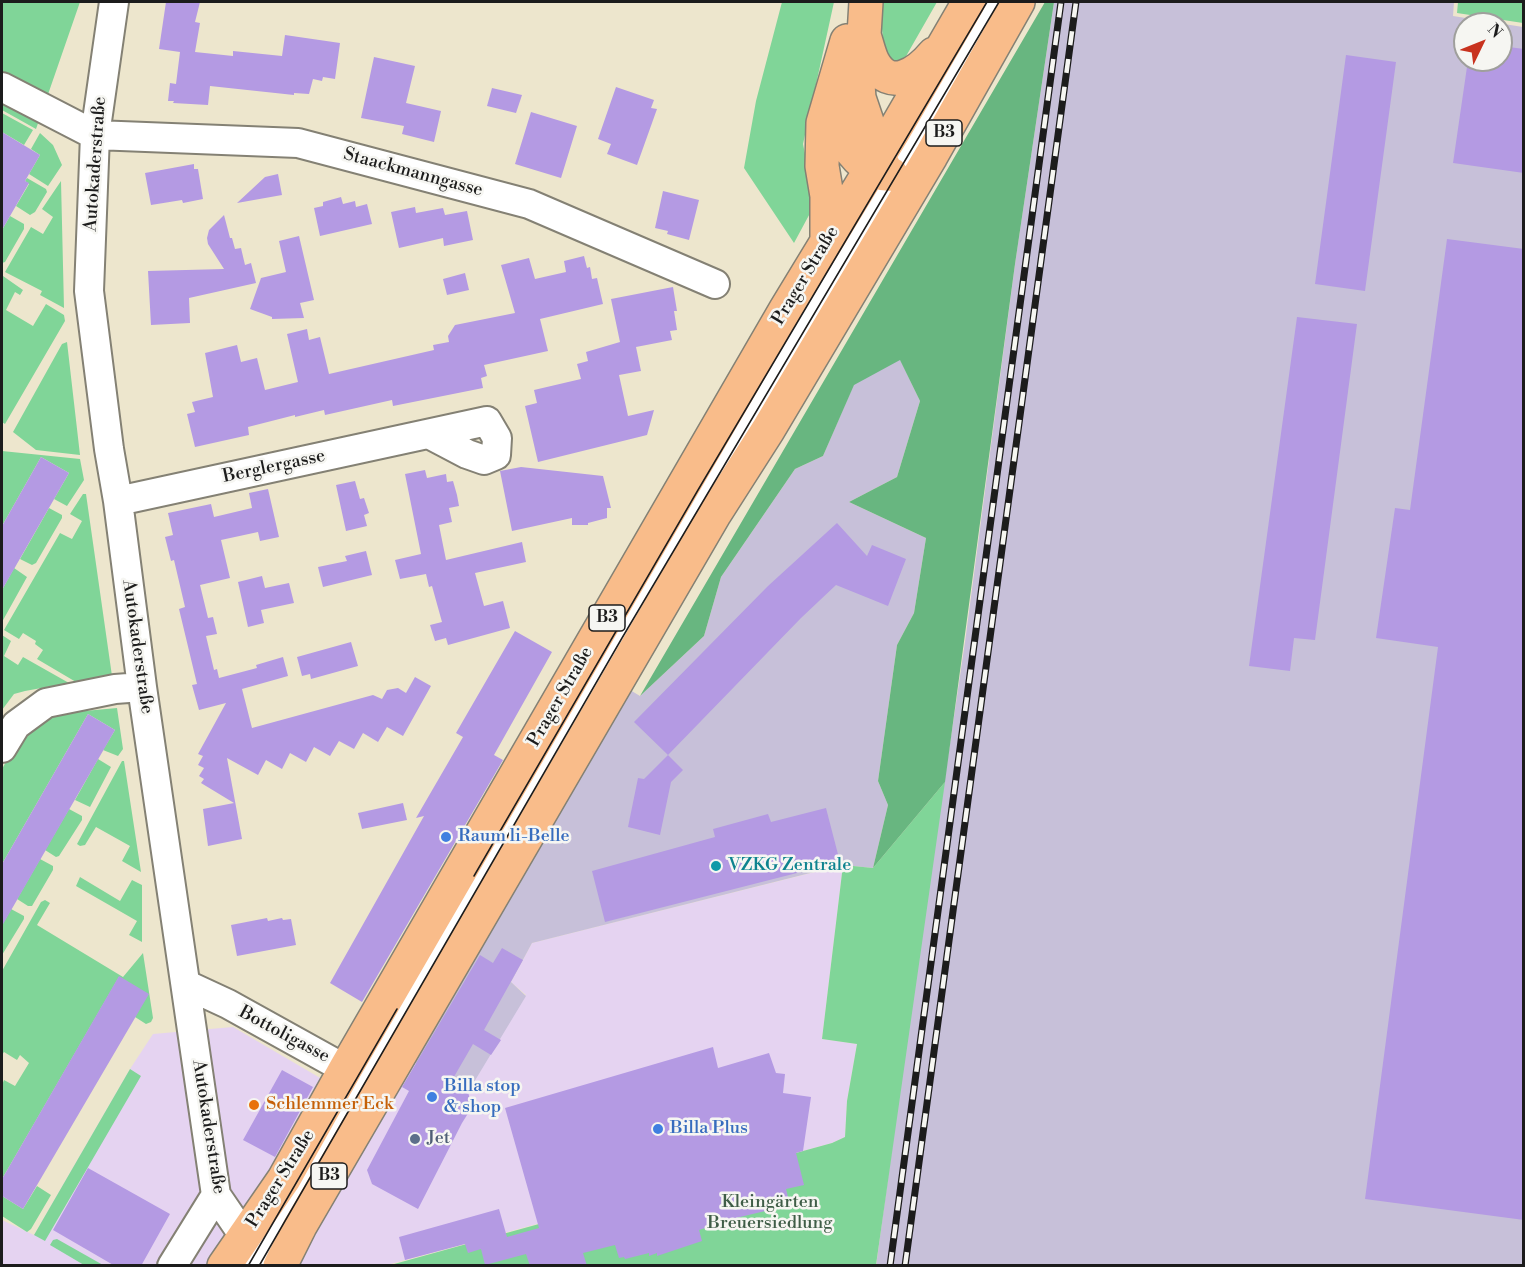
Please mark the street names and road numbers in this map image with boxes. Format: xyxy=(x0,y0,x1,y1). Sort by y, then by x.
street label: Autokaderstraße xyxy=(81,96,111,232)
road number: B3 xyxy=(926,120,962,146)
street label: Staackmanngasse xyxy=(341,144,485,202)
street label: Prager Straße xyxy=(768,223,844,329)
street label: Berglergasse xyxy=(221,446,327,488)
street label: Autokaderstraße xyxy=(117,579,157,715)
road number: B3 xyxy=(589,605,625,631)
street label: Prager Straße xyxy=(524,643,598,751)
street label: Bottoligasse xyxy=(235,1002,333,1068)
street label: Autokaderstraße xyxy=(187,1058,229,1196)
street label: Prager Straße xyxy=(242,1126,320,1232)
road number: B3 xyxy=(311,1163,347,1189)

